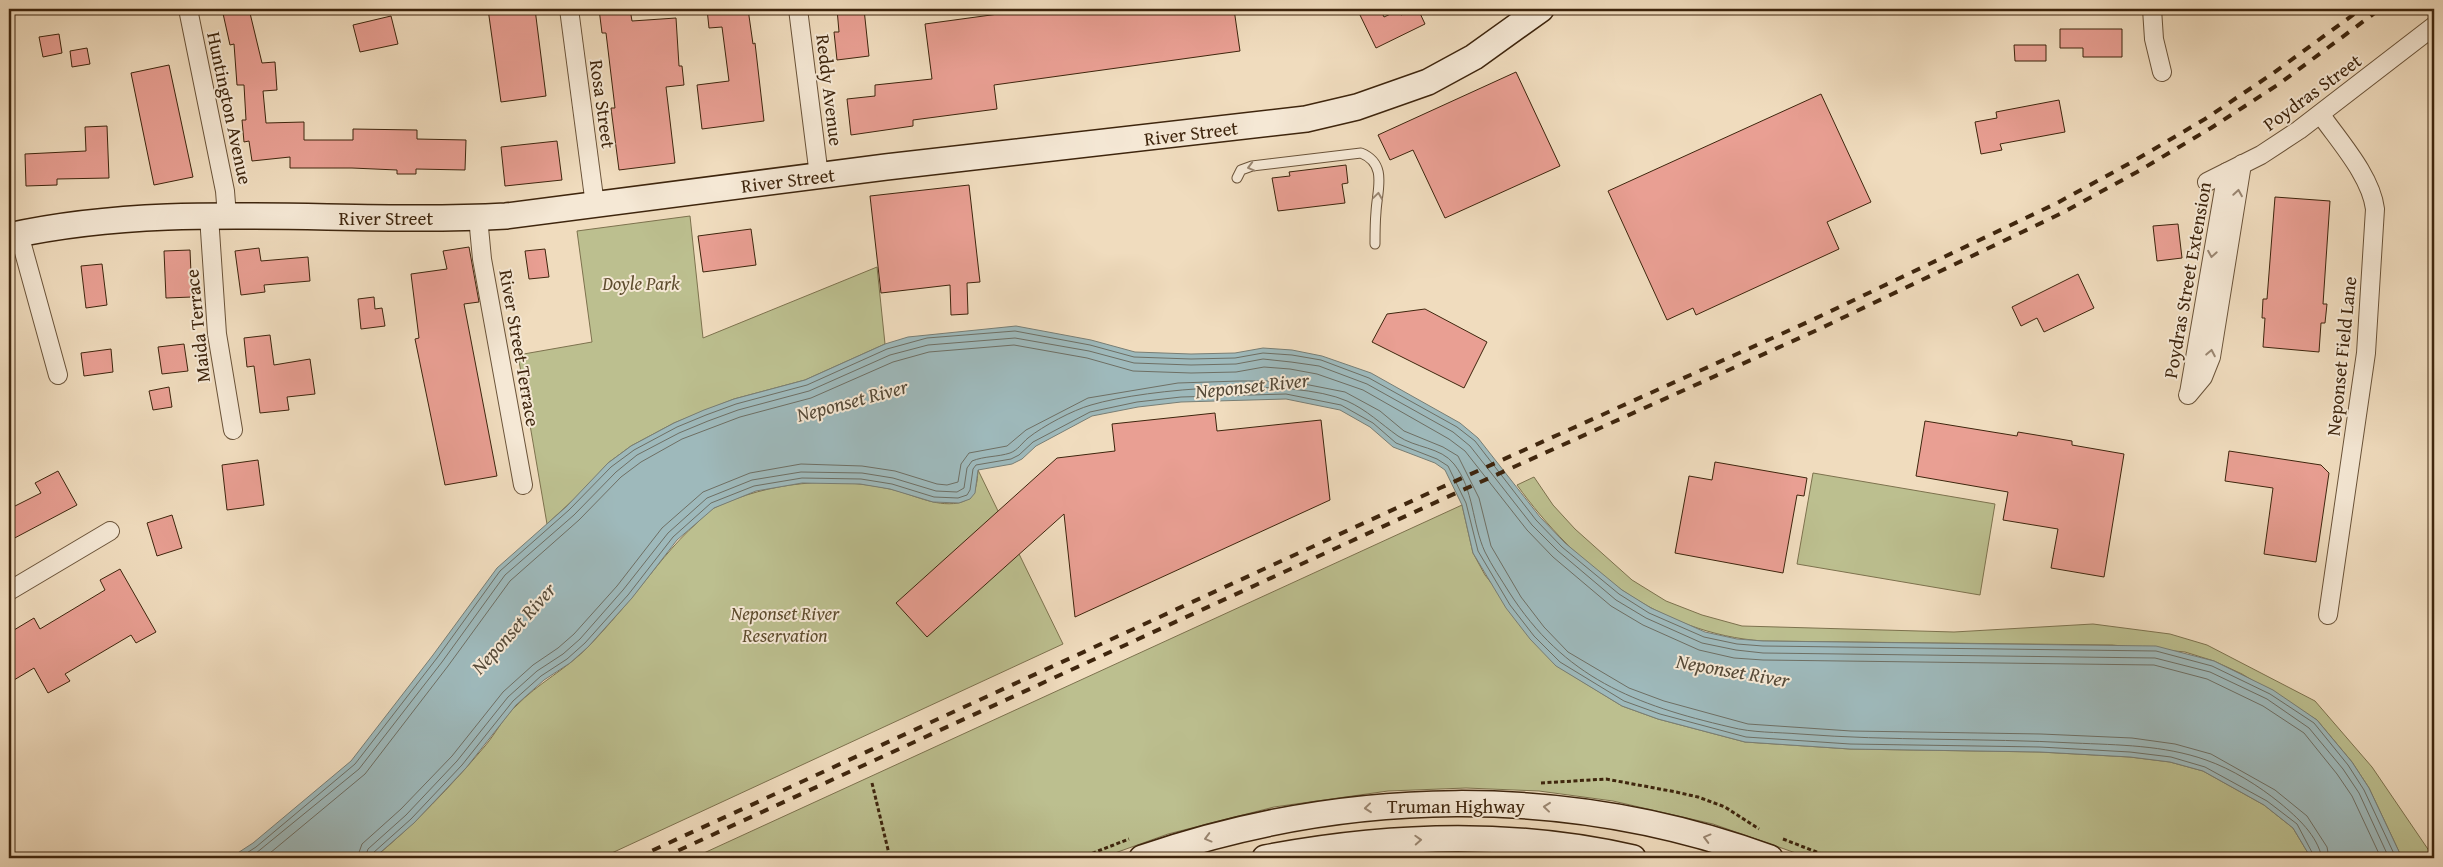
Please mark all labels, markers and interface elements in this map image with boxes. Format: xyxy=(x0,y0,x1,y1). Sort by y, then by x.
street label: Huntington Avenue xyxy=(200,29,260,187)
street label: Reddy Avenue xyxy=(809,33,851,147)
street label: Poydras Street xyxy=(2257,46,2367,137)
street label: Rosa Street xyxy=(583,58,623,151)
street label: River Street xyxy=(1143,113,1240,153)
street label: River Street xyxy=(740,160,837,200)
one-way arrow xyxy=(1247,161,1256,172)
street label: Poydras Street Extension xyxy=(2156,179,2218,380)
one-way arrow xyxy=(2232,188,2242,197)
one-way arrow xyxy=(1372,191,1383,199)
street label: River Street xyxy=(339,204,433,232)
one-way arrow xyxy=(2208,250,2218,259)
street label: River Street Terrace xyxy=(492,267,548,429)
street label: Maida Terrace xyxy=(177,268,217,384)
park label: Doyle Park xyxy=(601,269,680,297)
street label: Neponset Field Lane xyxy=(2319,275,2363,437)
one-way arrow xyxy=(2206,349,2216,357)
water label: Neponset River xyxy=(1193,365,1311,406)
water label: Neponset River xyxy=(792,371,912,429)
water label: Neponset River xyxy=(463,575,562,681)
park label: Neponset River Reservation xyxy=(730,599,840,649)
water label: Neponset River xyxy=(1673,646,1792,694)
street label: Truman Highway xyxy=(1387,792,1525,820)
one-way arrow xyxy=(1363,802,1371,813)
one-way arrow xyxy=(1543,802,1551,813)
one-way arrow xyxy=(1204,832,1213,843)
one-way arrow xyxy=(1702,833,1711,844)
one-way arrow xyxy=(1414,835,1422,845)

